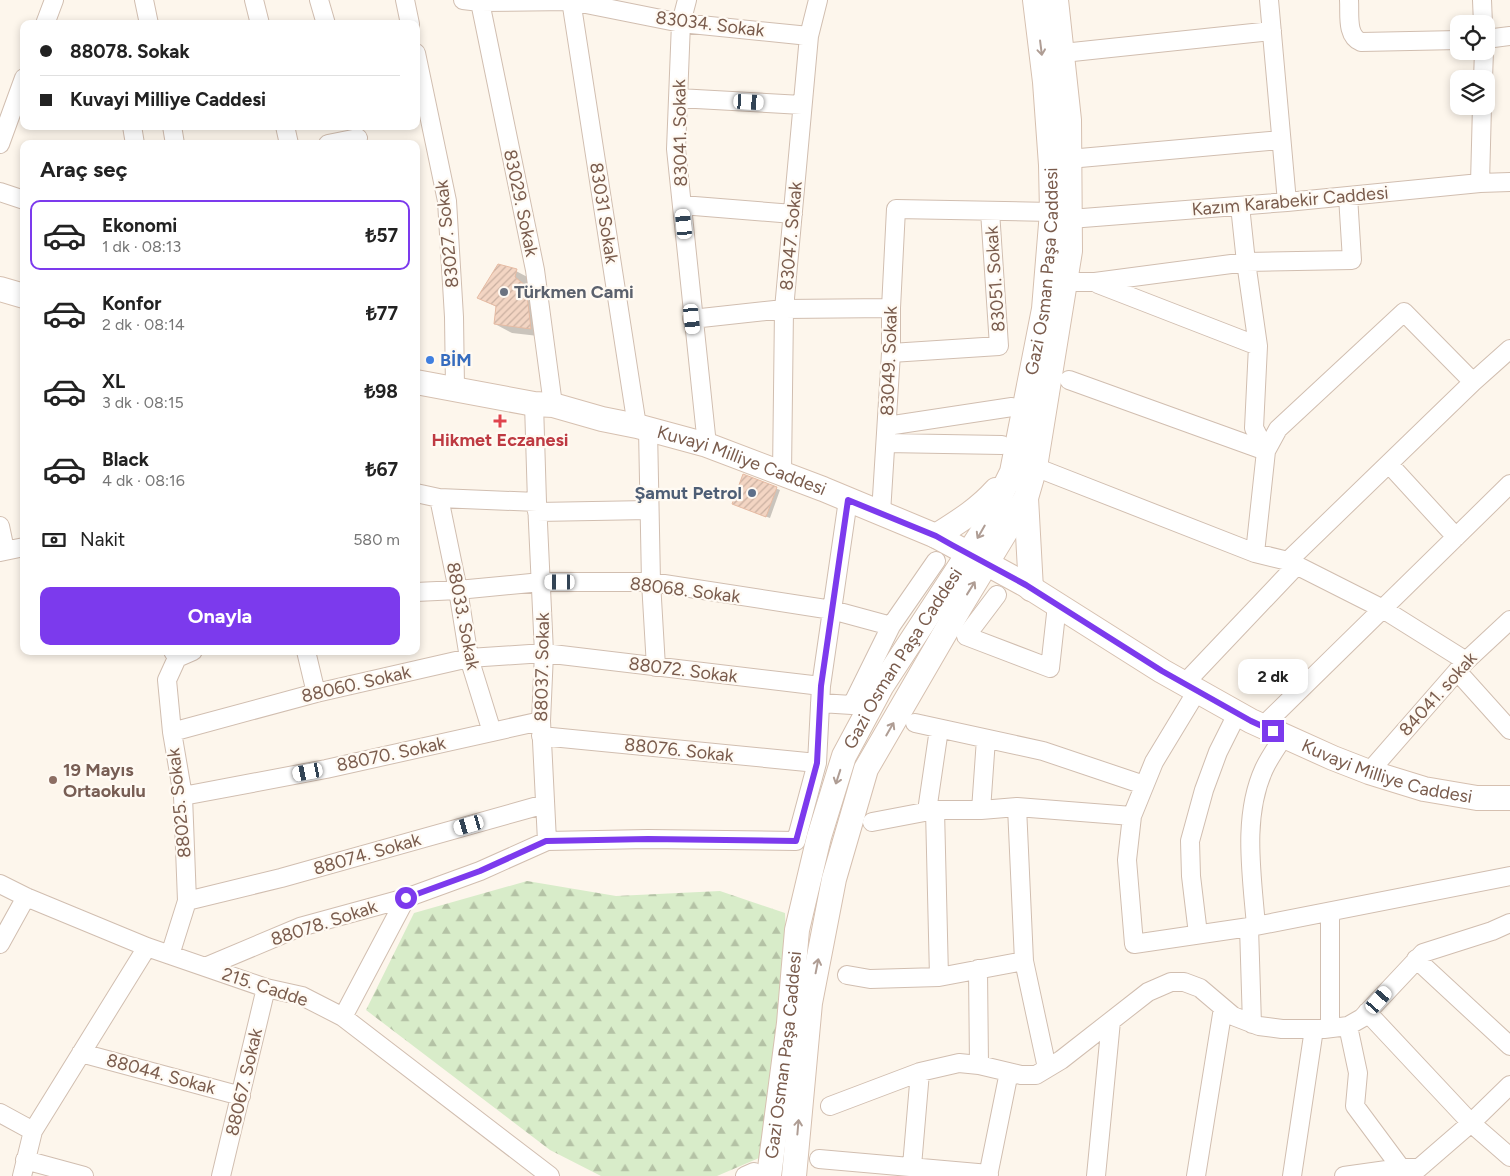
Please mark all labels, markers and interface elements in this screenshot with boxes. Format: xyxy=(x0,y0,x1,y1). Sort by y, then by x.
street label: 83034. Sokak xyxy=(654,6,766,42)
map controls xyxy=(1450,15,1495,115)
button: locate xyxy=(1450,15,1495,60)
text: 88078. Sokak xyxy=(70,40,190,63)
one-way arrow xyxy=(1036,40,1046,56)
button: layers xyxy=(1450,70,1495,115)
street label: 83041. Sokak xyxy=(668,79,692,187)
text: Kuvayi Milliye Caddesi xyxy=(70,88,266,111)
car xyxy=(733,94,764,110)
street label: 83029. Sokak xyxy=(499,148,543,259)
text: Araç seç xyxy=(40,156,127,183)
street label: 83031 Sokak xyxy=(585,161,623,265)
street label: Gazi Osman Paşa Caddesi xyxy=(1020,167,1063,377)
street label: 83027. Sokak xyxy=(430,179,464,289)
street label: 83047. Sokak xyxy=(775,180,807,291)
street label: Kazım Karabekir Caddesi xyxy=(1191,181,1389,221)
car xyxy=(674,208,693,240)
icon: car xyxy=(42,213,87,258)
text: Ekonomi xyxy=(102,214,177,237)
text: ₺57 xyxy=(366,224,398,247)
street label: 83051. Sokak xyxy=(980,225,1010,333)
text: 1 dk · 08:13 xyxy=(102,237,181,256)
place label: Türkmen Cami xyxy=(514,281,634,303)
marker: Türkmen Cami xyxy=(498,286,510,298)
icon: car xyxy=(42,291,87,336)
text: Konfor xyxy=(102,292,161,315)
text: ₺77 xyxy=(366,302,398,325)
car xyxy=(682,303,701,335)
street label: 83049. Sokak xyxy=(876,305,902,416)
text: 2 dk · 08:14 xyxy=(102,315,185,334)
place label: BİM xyxy=(440,349,472,371)
marker: BİM xyxy=(424,354,436,366)
icon: car xyxy=(42,369,87,414)
text: XL xyxy=(102,370,125,393)
text: ₺98 xyxy=(364,380,398,403)
text: 3 dk · 08:15 xyxy=(102,393,184,412)
marker: Hikmet Eczanesi xyxy=(494,415,506,427)
street label: Kuvayi Milliye Caddesi xyxy=(655,421,830,500)
place label: Hikmet Eczanesi xyxy=(432,429,569,451)
icon: car xyxy=(42,447,87,492)
text: Black xyxy=(102,448,149,471)
text: ₺67 xyxy=(366,458,398,481)
text: 4 dk · 08:16 xyxy=(102,471,185,490)
place label: Şamut Petrol xyxy=(634,482,742,504)
marker: Şamut Petrol xyxy=(746,487,758,499)
one-way arrow xyxy=(976,525,986,539)
icon: cash xyxy=(40,526,68,554)
text: Nakit xyxy=(80,528,125,551)
text: 580 m xyxy=(353,530,400,549)
street label: 88033. Sokak xyxy=(442,560,484,672)
street label: Gazi Osman Paşa Caddesi xyxy=(839,564,967,753)
street label: 88068. Sokak xyxy=(629,572,742,608)
car xyxy=(545,575,575,590)
one-way arrow xyxy=(967,582,977,596)
button: Onayla xyxy=(40,587,400,645)
street label: 88037. Sokak xyxy=(530,612,554,722)
street label: 84041. sokak xyxy=(1394,647,1482,741)
street label: 88072. Sokak xyxy=(627,652,739,688)
callout: 2 dk xyxy=(1238,658,1308,694)
street label: 88060. Sokak xyxy=(299,661,413,707)
text: 2 dk xyxy=(1257,667,1289,686)
route end xyxy=(1262,720,1284,742)
one-way arrow xyxy=(885,722,895,736)
street label: 88070. Sokak xyxy=(334,732,448,776)
street label: 88076. Sokak xyxy=(623,733,735,767)
street label: Kuvayi Milliye Caddesi xyxy=(1298,734,1474,808)
street label: 88025. Sokak xyxy=(162,747,196,859)
place label: 19 Mayıs Ortaokulu xyxy=(63,759,146,802)
car xyxy=(291,762,324,782)
one-way arrow xyxy=(832,769,842,785)
marker: 19 Mayıs Ortaokulu xyxy=(47,774,59,786)
car xyxy=(452,814,485,836)
street label: 88074. Sokak xyxy=(311,828,423,880)
route start xyxy=(395,887,417,909)
street label: 88078. Sokak xyxy=(268,895,380,951)
street label: Gazi Osman Paşa Caddesi xyxy=(760,950,806,1160)
one-way arrow xyxy=(813,959,822,975)
street label: 215. Cadde xyxy=(219,963,311,1011)
car xyxy=(1363,984,1394,1016)
street label: 88067. Sokak xyxy=(221,1026,267,1138)
street label: 88044. Sokak xyxy=(104,1049,218,1099)
one-way arrow xyxy=(794,1120,803,1136)

